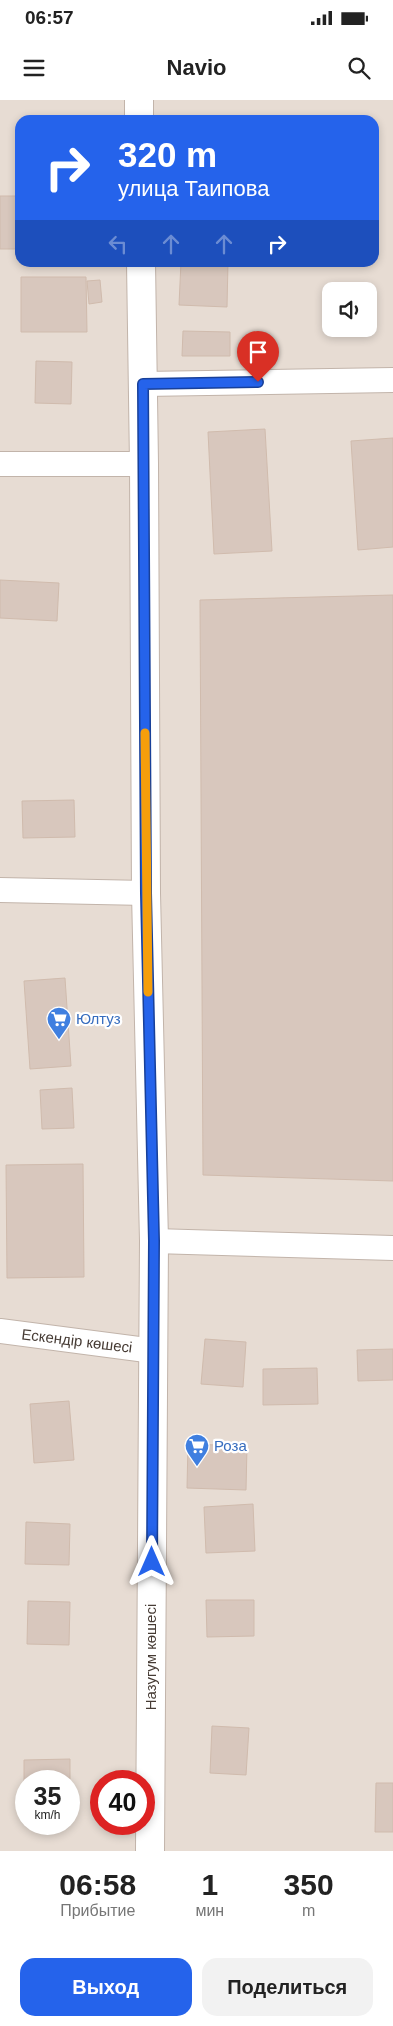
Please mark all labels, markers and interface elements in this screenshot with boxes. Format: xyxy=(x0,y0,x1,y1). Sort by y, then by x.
text: 06:57 xyxy=(25,7,74,28)
icon: menu xyxy=(20,54,48,82)
icon: search xyxy=(345,54,373,82)
text: Navio xyxy=(167,55,226,80)
icon: right xyxy=(35,135,100,200)
text: 320 m xyxy=(118,135,217,174)
text: улица Таипова xyxy=(118,176,269,201)
icon: left xyxy=(104,230,132,258)
icon: ahead xyxy=(157,230,185,258)
icon: ahead xyxy=(210,230,238,258)
icon: right xyxy=(263,230,291,258)
map controls xyxy=(322,282,377,337)
button: sound xyxy=(322,282,377,337)
pin xyxy=(237,331,279,382)
icon: arrive xyxy=(244,338,272,366)
supermarket icon: Юлтуз xyxy=(46,1006,72,1040)
place label: Юлтуз xyxy=(76,1010,121,1027)
street label: Ескендір көшесі xyxy=(21,1325,133,1356)
supermarket icon: Роза xyxy=(184,1433,210,1467)
place label: Роза xyxy=(214,1437,247,1454)
position arrow xyxy=(125,1535,177,1587)
street label: Назугум көшесі xyxy=(142,1604,159,1710)
speed limit sign: 40 xyxy=(90,1770,155,1835)
text: 35 xyxy=(34,1782,61,1810)
text: km/h xyxy=(34,1808,61,1822)
text: 06:58 xyxy=(59,1868,136,1901)
text: 1 xyxy=(201,1868,218,1901)
text: 350 xyxy=(284,1868,334,1901)
text: Прибытие xyxy=(60,1902,135,1919)
text: мин xyxy=(195,1902,224,1919)
text: m xyxy=(302,1902,315,1919)
button: Выход xyxy=(20,1958,192,2016)
button: Поделиться xyxy=(202,1958,373,2016)

